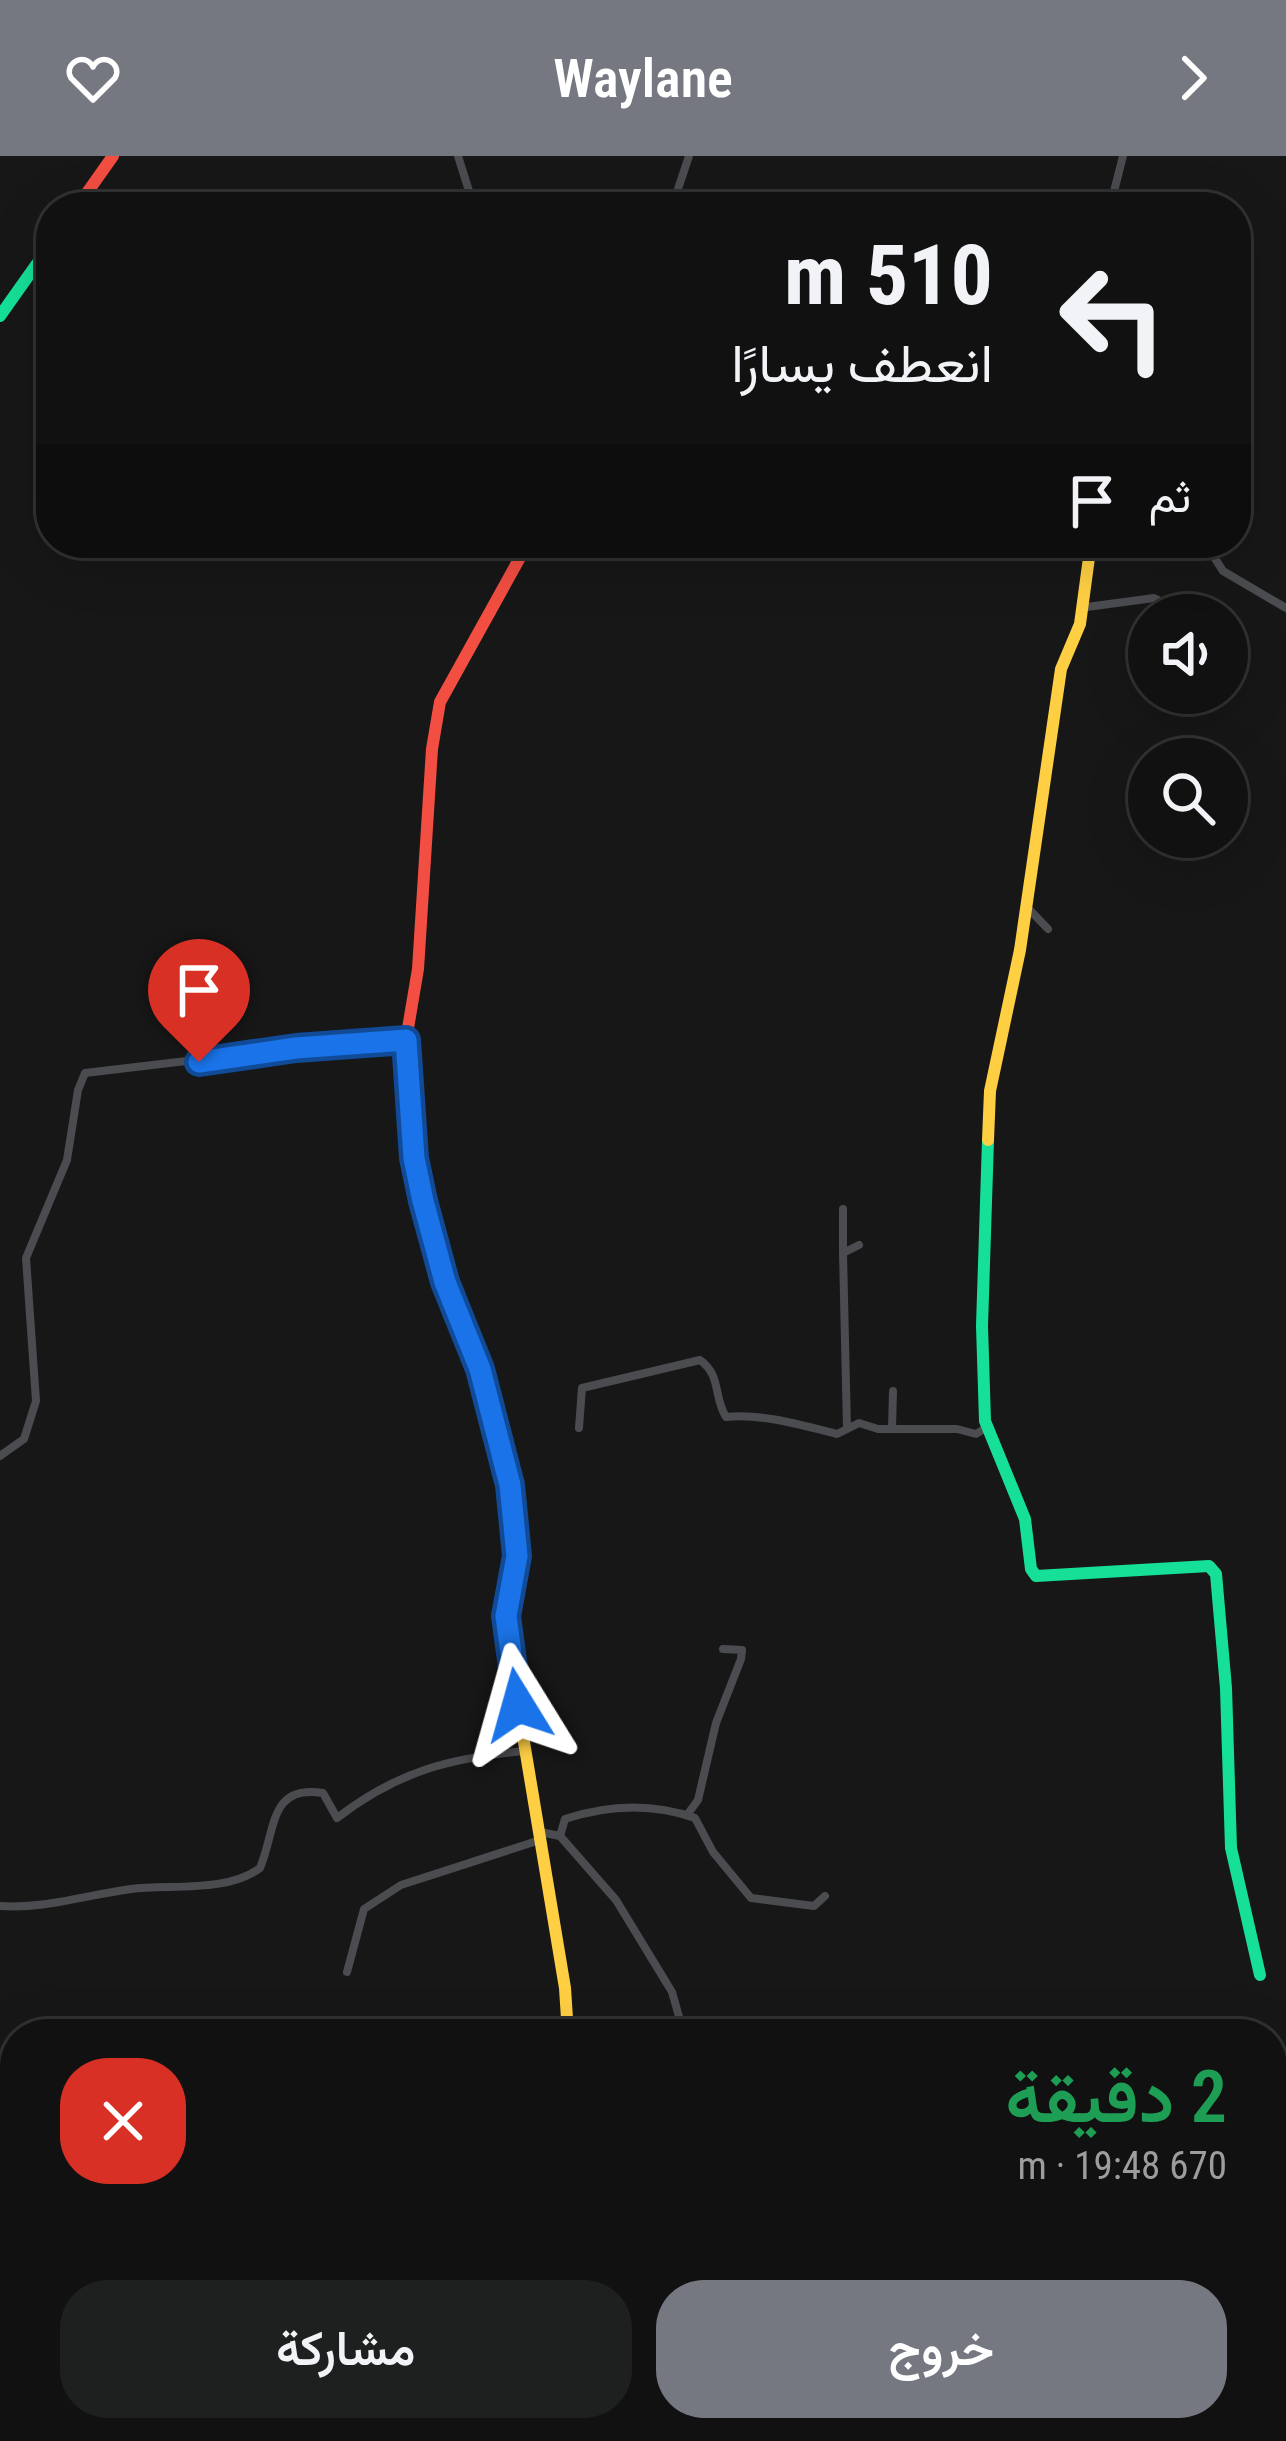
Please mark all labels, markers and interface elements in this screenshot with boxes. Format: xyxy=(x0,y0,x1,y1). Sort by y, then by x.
icon: heart xyxy=(60,45,126,111)
icon: forward xyxy=(1160,45,1226,111)
text: Waylane xyxy=(553,47,733,110)
text: 510 m xyxy=(784,226,993,325)
icon: left xyxy=(1035,240,1191,396)
text: انعطف يسارًا xyxy=(731,332,993,395)
icon: arrive xyxy=(1059,468,1125,534)
text: ثم xyxy=(1149,470,1191,523)
map controls xyxy=(1128,594,1248,858)
button: sound xyxy=(1128,594,1248,714)
button: search xyxy=(1128,738,1248,858)
pin xyxy=(148,939,250,1062)
icon: arrive xyxy=(166,957,232,1023)
position arrow xyxy=(455,1642,581,1768)
text: 2 دقيقة xyxy=(1005,2055,1227,2140)
button: close xyxy=(60,2058,186,2184)
text: 670 m · 19:48 xyxy=(1017,2143,1227,2189)
button: مشاركة xyxy=(60,2280,632,2418)
button: خروج xyxy=(656,2280,1227,2418)

